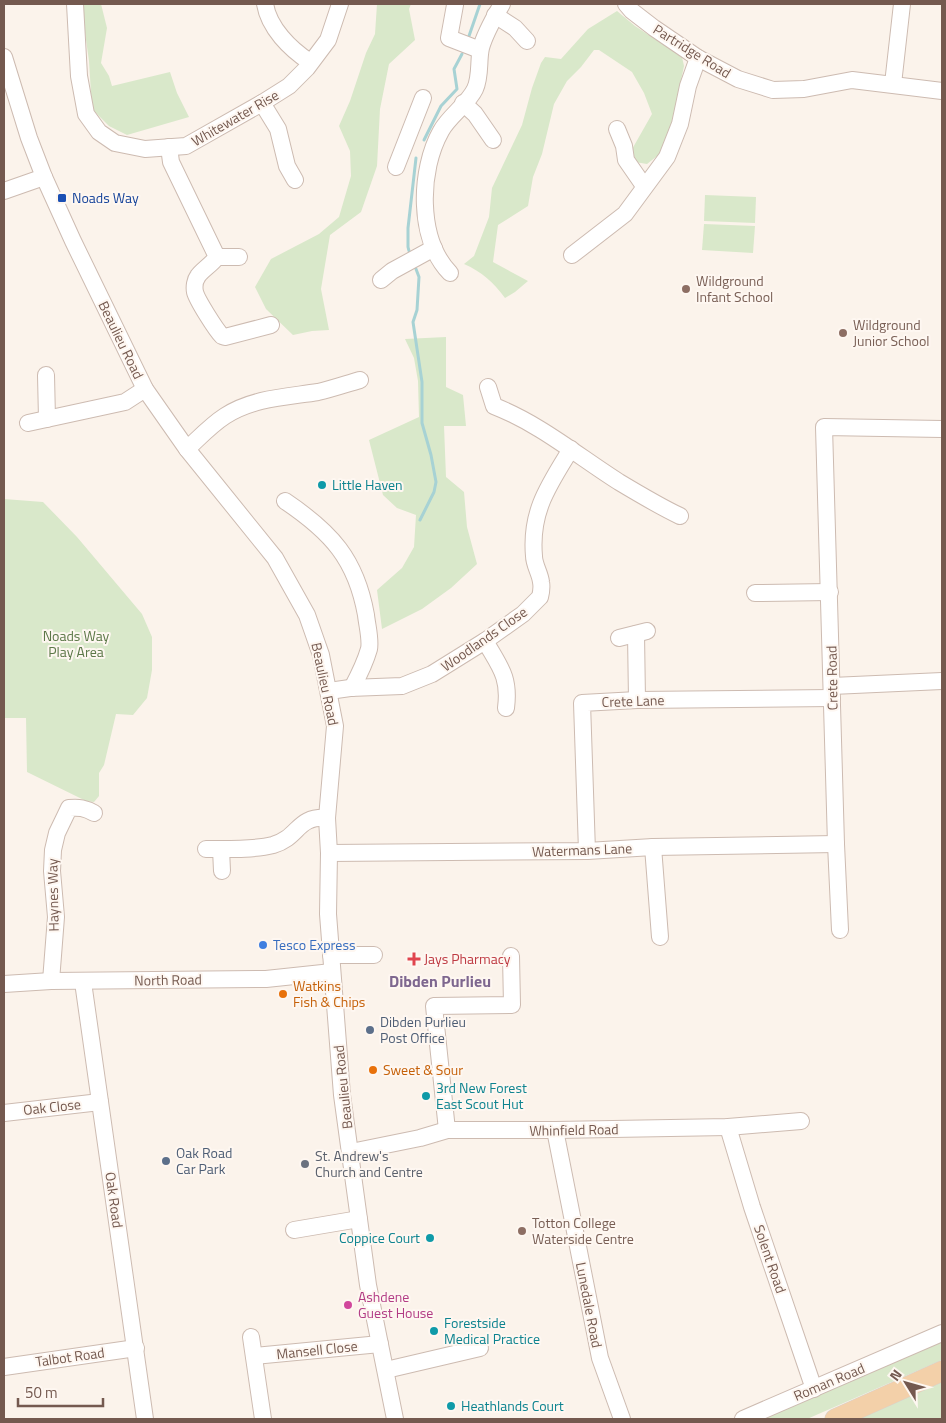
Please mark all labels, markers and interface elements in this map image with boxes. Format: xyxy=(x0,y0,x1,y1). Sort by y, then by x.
street label: Partridge Road xyxy=(649,18,735,83)
street label: Whitewater Rise xyxy=(187,84,282,151)
place label: Noads Way xyxy=(72,187,139,208)
marker: Noads Way xyxy=(56,192,68,204)
place label: Wildground Infant School xyxy=(696,270,773,307)
marker: Wildground Infant School xyxy=(680,283,692,295)
street label: Beaulieu Road xyxy=(94,297,149,382)
place label: Wildground Junior School xyxy=(853,314,930,351)
marker: Wildground Junior School xyxy=(837,327,849,339)
place label: Little Haven xyxy=(332,474,403,495)
marker: Little Haven xyxy=(316,479,328,491)
street label: Woodlands Close xyxy=(436,601,531,676)
park label: Noads Way Play Area xyxy=(43,625,110,662)
street label: Beaulieu Road xyxy=(306,640,345,727)
street label: Crete Road xyxy=(820,645,843,711)
street label: Crete Lane xyxy=(601,689,665,712)
street label: Watermans Lane xyxy=(532,837,632,862)
street label: Haynes Way xyxy=(41,858,64,932)
place label: Tesco Express xyxy=(273,934,355,955)
marker: Tesco Express xyxy=(257,939,269,951)
place label: Jays Pharmacy xyxy=(424,948,511,969)
marker: Jays Pharmacy xyxy=(408,953,420,965)
street label: North Road xyxy=(134,968,202,991)
district label: Dibden Purlieu xyxy=(389,969,491,993)
place label: Watkins Fish & Chips xyxy=(293,975,365,1012)
marker: Watkins Fish & Chips xyxy=(277,988,289,1000)
place label: Dibden Purlieu Post Office xyxy=(380,1011,466,1048)
marker: Dibden Purlieu Post Office xyxy=(364,1024,376,1036)
street label: Beaulieu Road xyxy=(328,1044,357,1130)
place label: Sweet & Sour xyxy=(383,1059,463,1080)
marker: Sweet & Sour xyxy=(367,1064,379,1076)
place label: 3rd New Forest East Scout Hut xyxy=(436,1077,527,1114)
marker: 3rd New Forest East Scout Hut xyxy=(420,1090,432,1102)
street label: Oak Close xyxy=(22,1093,82,1120)
street label: Whinfield Road xyxy=(529,1118,619,1141)
place label: Oak Road Car Park xyxy=(176,1142,232,1179)
place label: St. Andrew's Church and Centre xyxy=(315,1145,423,1182)
marker: Oak Road Car Park xyxy=(160,1155,172,1167)
marker: St. Andrew's Church and Centre xyxy=(299,1158,311,1170)
street label: Oak Road xyxy=(100,1171,129,1229)
place label: Totton College Waterside Centre xyxy=(532,1212,634,1249)
street label: Solent Road xyxy=(749,1222,792,1296)
marker: Totton College Waterside Centre xyxy=(516,1225,528,1237)
place label: Coppice Court xyxy=(339,1227,420,1248)
marker: Coppice Court xyxy=(424,1232,436,1244)
street label: Lunedale Road xyxy=(571,1260,608,1350)
place label: Ashdene Guest House xyxy=(358,1286,433,1323)
marker: Ashdene Guest House xyxy=(342,1299,354,1311)
place label: Forestside Medical Practice xyxy=(444,1312,540,1349)
marker: Forestside Medical Practice xyxy=(428,1325,440,1337)
street label: Mansell Close xyxy=(275,1335,358,1364)
street label: Talbot Road xyxy=(34,1341,106,1372)
street label: Roman Road xyxy=(790,1357,868,1406)
north arrow xyxy=(881,1358,931,1408)
text: N xyxy=(884,1365,907,1385)
scale bar xyxy=(18,1376,102,1408)
text: 50 m xyxy=(25,1381,58,1404)
place label: Heathlands Court xyxy=(461,1395,564,1416)
marker: Heathlands Court xyxy=(445,1400,457,1412)

